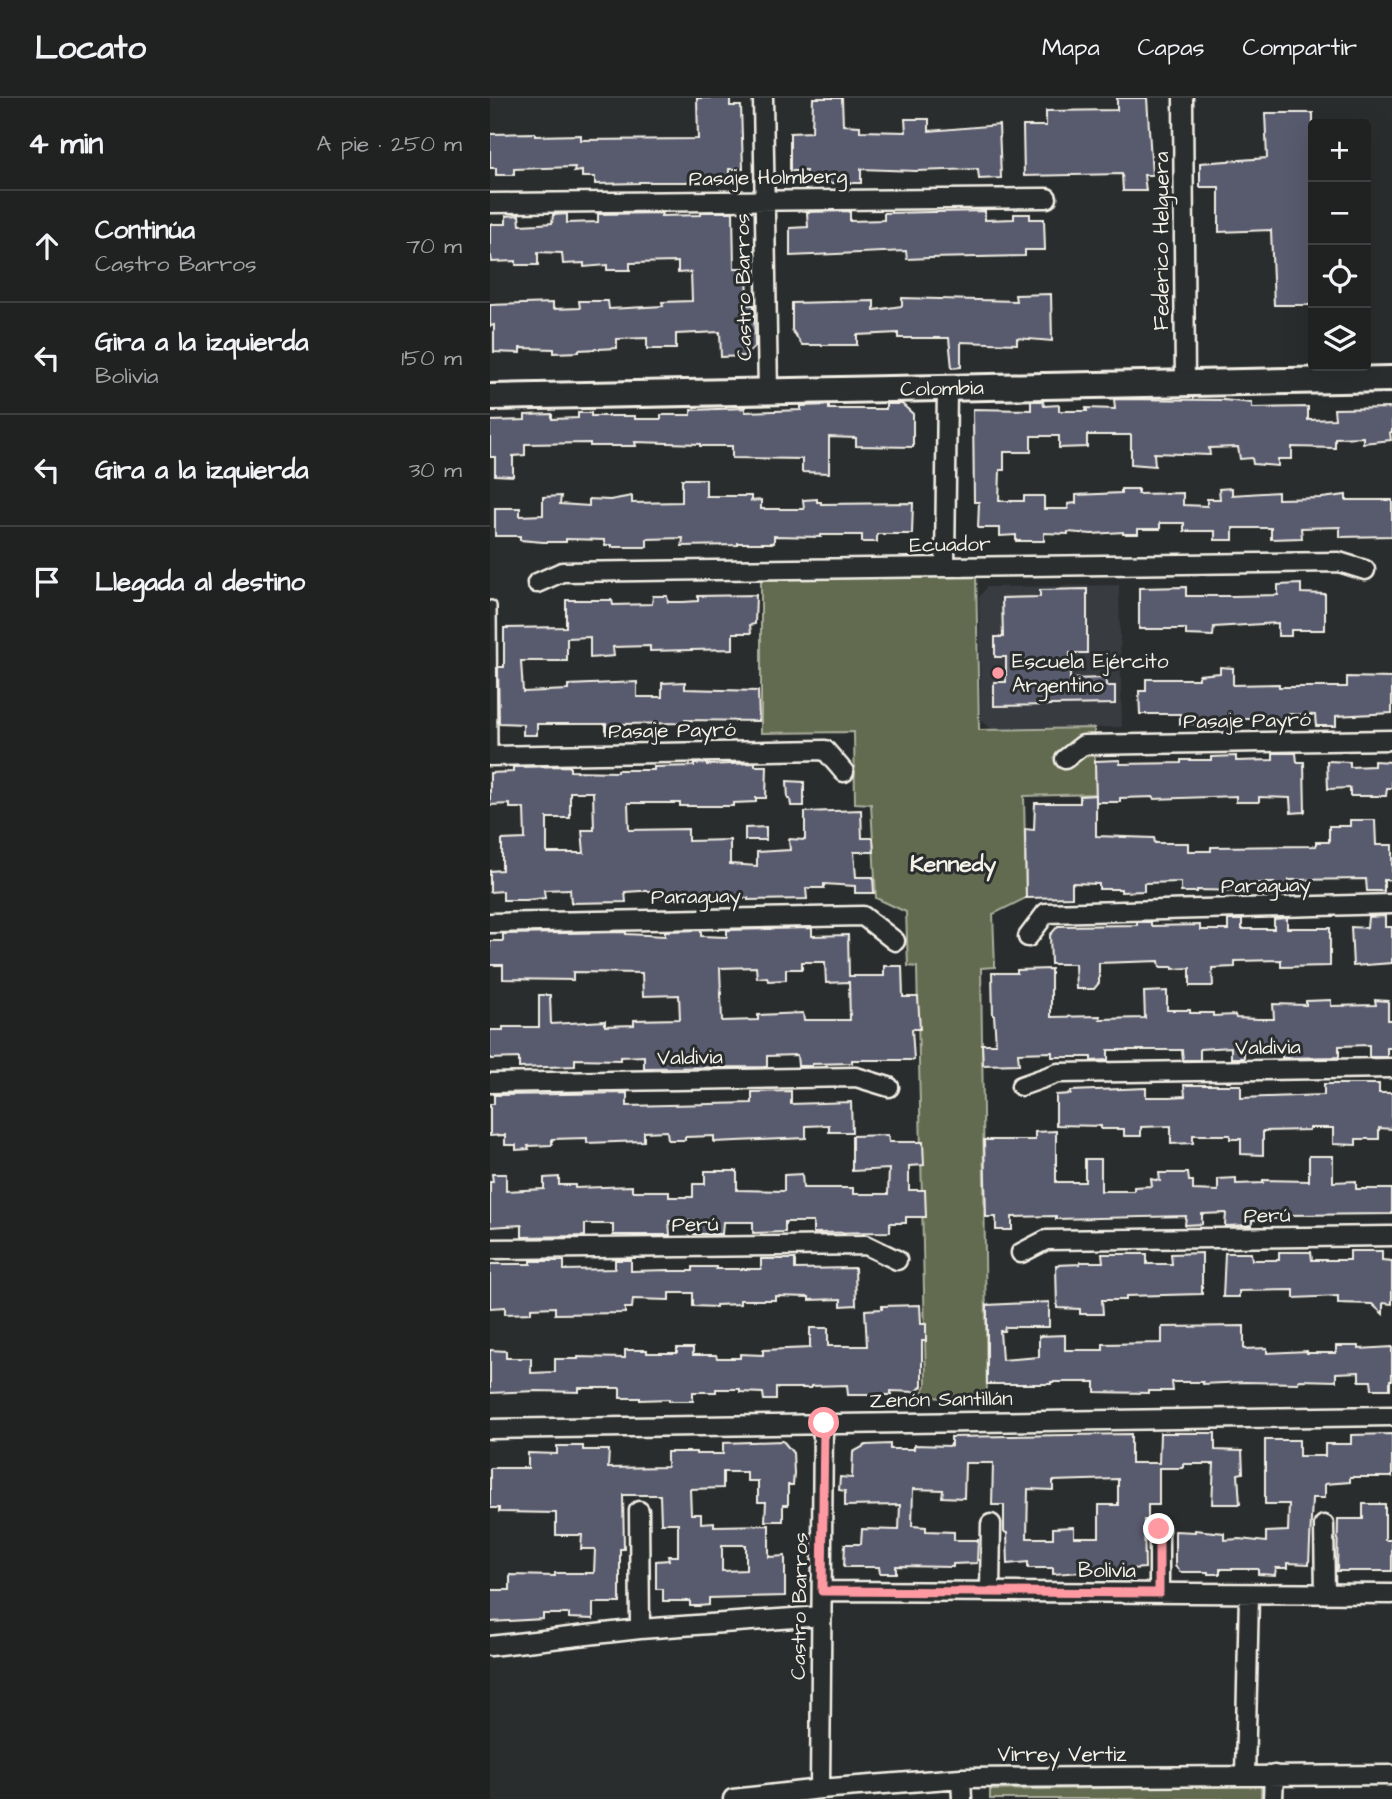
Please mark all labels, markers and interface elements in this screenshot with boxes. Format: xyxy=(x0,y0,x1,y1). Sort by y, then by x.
text: Locato xyxy=(35,25,146,71)
text: Mapa xyxy=(1042,31,1100,65)
text: Capas xyxy=(1138,31,1204,65)
text: Compartir xyxy=(1242,31,1357,65)
map controls xyxy=(1308,119,1371,371)
button: + xyxy=(1308,119,1371,182)
text: 4 min xyxy=(28,123,103,165)
text: A pie · 250 m xyxy=(317,128,462,160)
street label: Federico Helguera xyxy=(1147,151,1178,330)
street label: Pasaje Holmberg xyxy=(688,162,848,195)
button: − xyxy=(1308,182,1371,245)
text: Continúa xyxy=(95,212,195,248)
street label: Castro Barros xyxy=(728,213,759,361)
icon: ahead xyxy=(28,227,66,265)
text: 70 m xyxy=(406,230,462,262)
button: locate xyxy=(1308,245,1371,308)
text: Castro Barros xyxy=(95,248,257,280)
button: layers xyxy=(1308,308,1371,371)
text: Gira a la izquierda xyxy=(95,324,309,360)
icon: left xyxy=(28,339,66,377)
text: 150 m xyxy=(401,342,462,374)
text: Bolivia xyxy=(95,360,159,392)
street label: Colombia xyxy=(900,373,984,404)
icon: left xyxy=(28,451,66,489)
text: Gira a la izquierda xyxy=(95,452,309,488)
text: 30 m xyxy=(409,454,462,486)
street label: Ecuador xyxy=(909,529,991,560)
icon: arrive xyxy=(28,563,66,601)
text: Llegada al destino xyxy=(95,564,305,600)
place label: Escuela Ejército Argentino xyxy=(1012,647,1169,702)
marker: Escuela Ejército Argentino xyxy=(990,665,1006,681)
street label: Pasaje Payró xyxy=(1183,705,1311,738)
street label: Pasaje Payró xyxy=(608,715,736,748)
district label: Kennedy xyxy=(910,848,996,882)
street label: Paraguay xyxy=(1221,870,1312,903)
street label: Paraguay xyxy=(651,881,742,914)
street label: Valdivia xyxy=(1235,1032,1301,1063)
street label: Valdivia xyxy=(657,1042,723,1073)
street label: Perú xyxy=(1243,1201,1291,1230)
street label: Perú xyxy=(671,1210,719,1239)
street label: Zenón Santillán xyxy=(869,1384,1013,1415)
route start xyxy=(808,1407,839,1438)
route end xyxy=(1143,1513,1174,1544)
street label: Castro Barros xyxy=(784,1532,815,1680)
street label: Bolivia xyxy=(1078,1556,1136,1585)
street label: Virrey Vertiz xyxy=(998,1740,1127,1771)

